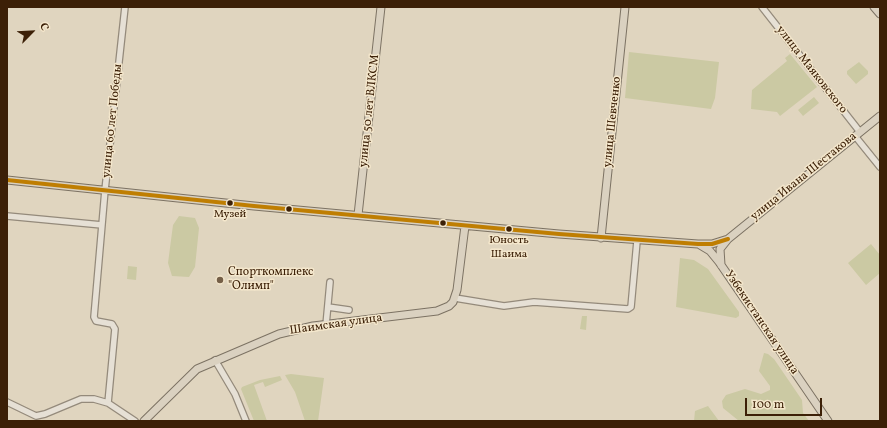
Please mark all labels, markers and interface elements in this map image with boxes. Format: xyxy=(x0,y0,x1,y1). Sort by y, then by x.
north arrow xyxy=(12,12,52,52)
text: С xyxy=(35,21,52,33)
street label: улица Маяковского xyxy=(772,23,850,117)
street label: улица 50 лет ВЛКСМ xyxy=(357,54,383,168)
street label: улица 60 лет Победы xyxy=(100,63,126,179)
street label: улица Шевченко xyxy=(601,76,625,168)
street label: улица Ивана Шестакова xyxy=(748,130,860,224)
marker: Музей xyxy=(225,198,235,208)
unlabelled marker xyxy=(284,204,294,214)
place label: Музей xyxy=(214,208,246,222)
unlabelled marker xyxy=(438,218,448,228)
marker: Юность Шаима xyxy=(504,224,514,234)
place label: Юность Шаима xyxy=(489,234,529,260)
place label: Спорткомплекс "Олимп" xyxy=(228,266,313,294)
street label: Узбекистанская улица xyxy=(721,268,801,378)
marker: Спорткомплекс "Олимп" xyxy=(215,275,225,285)
street label: Шаимская улица xyxy=(289,311,383,339)
scale bar xyxy=(747,390,824,416)
text: 100 m xyxy=(752,397,784,413)

